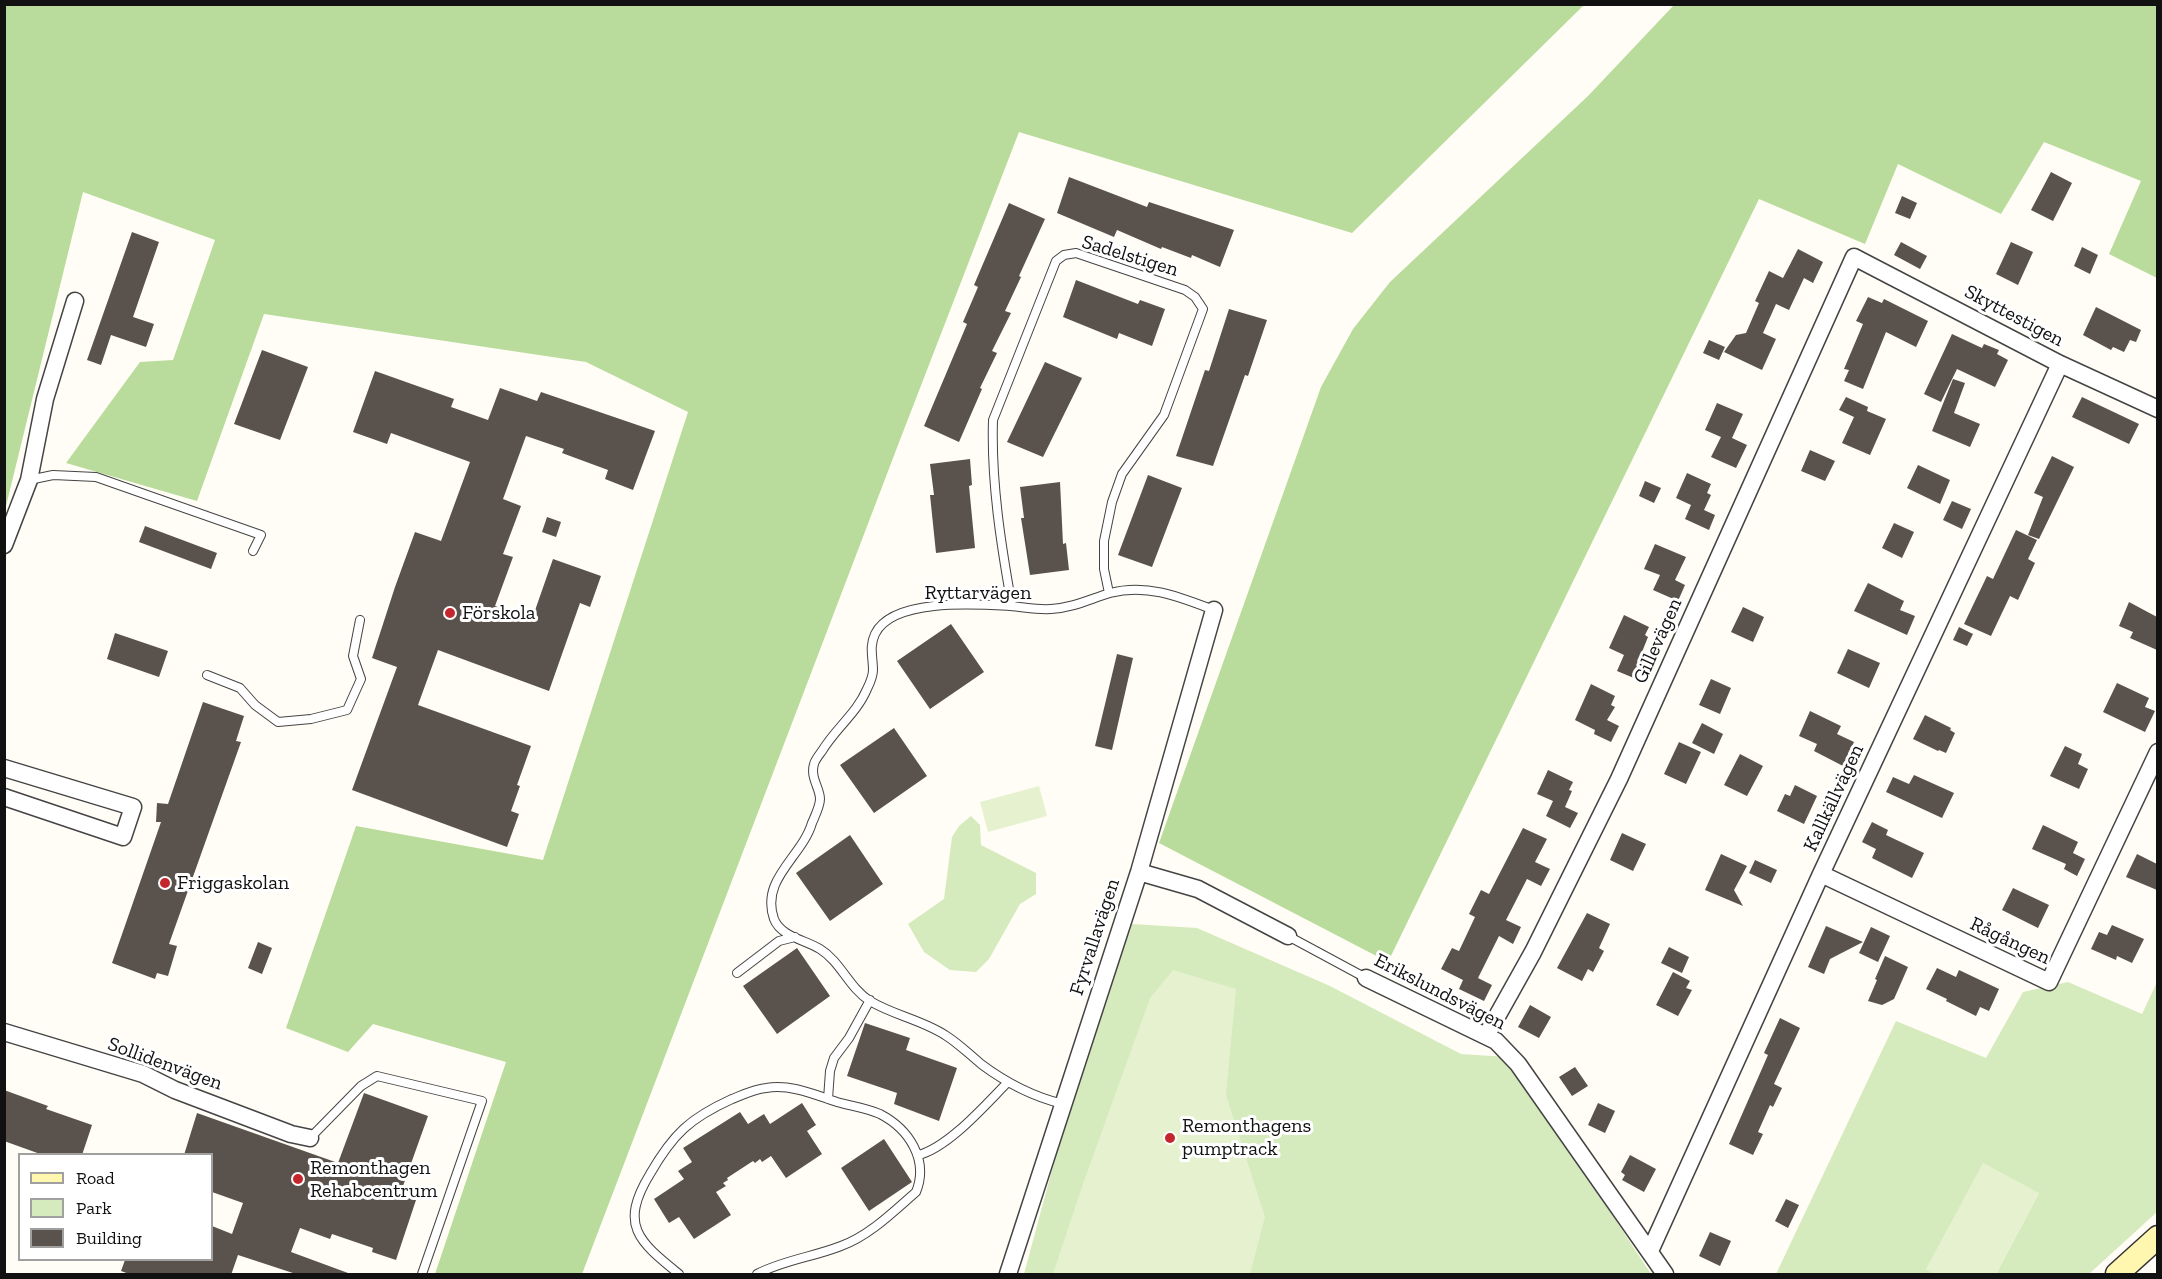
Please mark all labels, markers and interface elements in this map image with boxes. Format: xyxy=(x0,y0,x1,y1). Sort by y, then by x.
street label: Sadelstigen xyxy=(1079,230,1181,282)
street label: Skyttestigen xyxy=(1960,280,2068,352)
street label: Ryttarvägen xyxy=(925,581,1031,605)
street label: Gillevägen xyxy=(1629,595,1687,687)
place label: Förskola xyxy=(462,601,535,625)
marker: Förskola xyxy=(443,606,457,620)
street label: Kallkällvägen xyxy=(1799,741,1869,855)
place label: Friggaskolan xyxy=(177,871,289,895)
marker: Friggaskolan xyxy=(158,876,172,890)
street label: Fyrvallavägen xyxy=(1065,876,1125,998)
street label: Rågången xyxy=(1966,912,2054,970)
street label: Erikslundsvägen xyxy=(1370,949,1510,1035)
street label: Sollidenvägen xyxy=(104,1032,226,1096)
place label: Remonthagens pumptrack xyxy=(1182,1114,1311,1161)
marker: Remonthagens pumptrack xyxy=(1163,1131,1177,1145)
legend xyxy=(18,1153,213,1261)
place label: Remonthagen Rehabcentrum xyxy=(310,1156,437,1203)
text: Road xyxy=(76,1167,115,1189)
marker: Remonthagen Rehabcentrum xyxy=(291,1172,305,1186)
text: Park xyxy=(76,1197,112,1219)
text: Building xyxy=(76,1227,142,1249)

